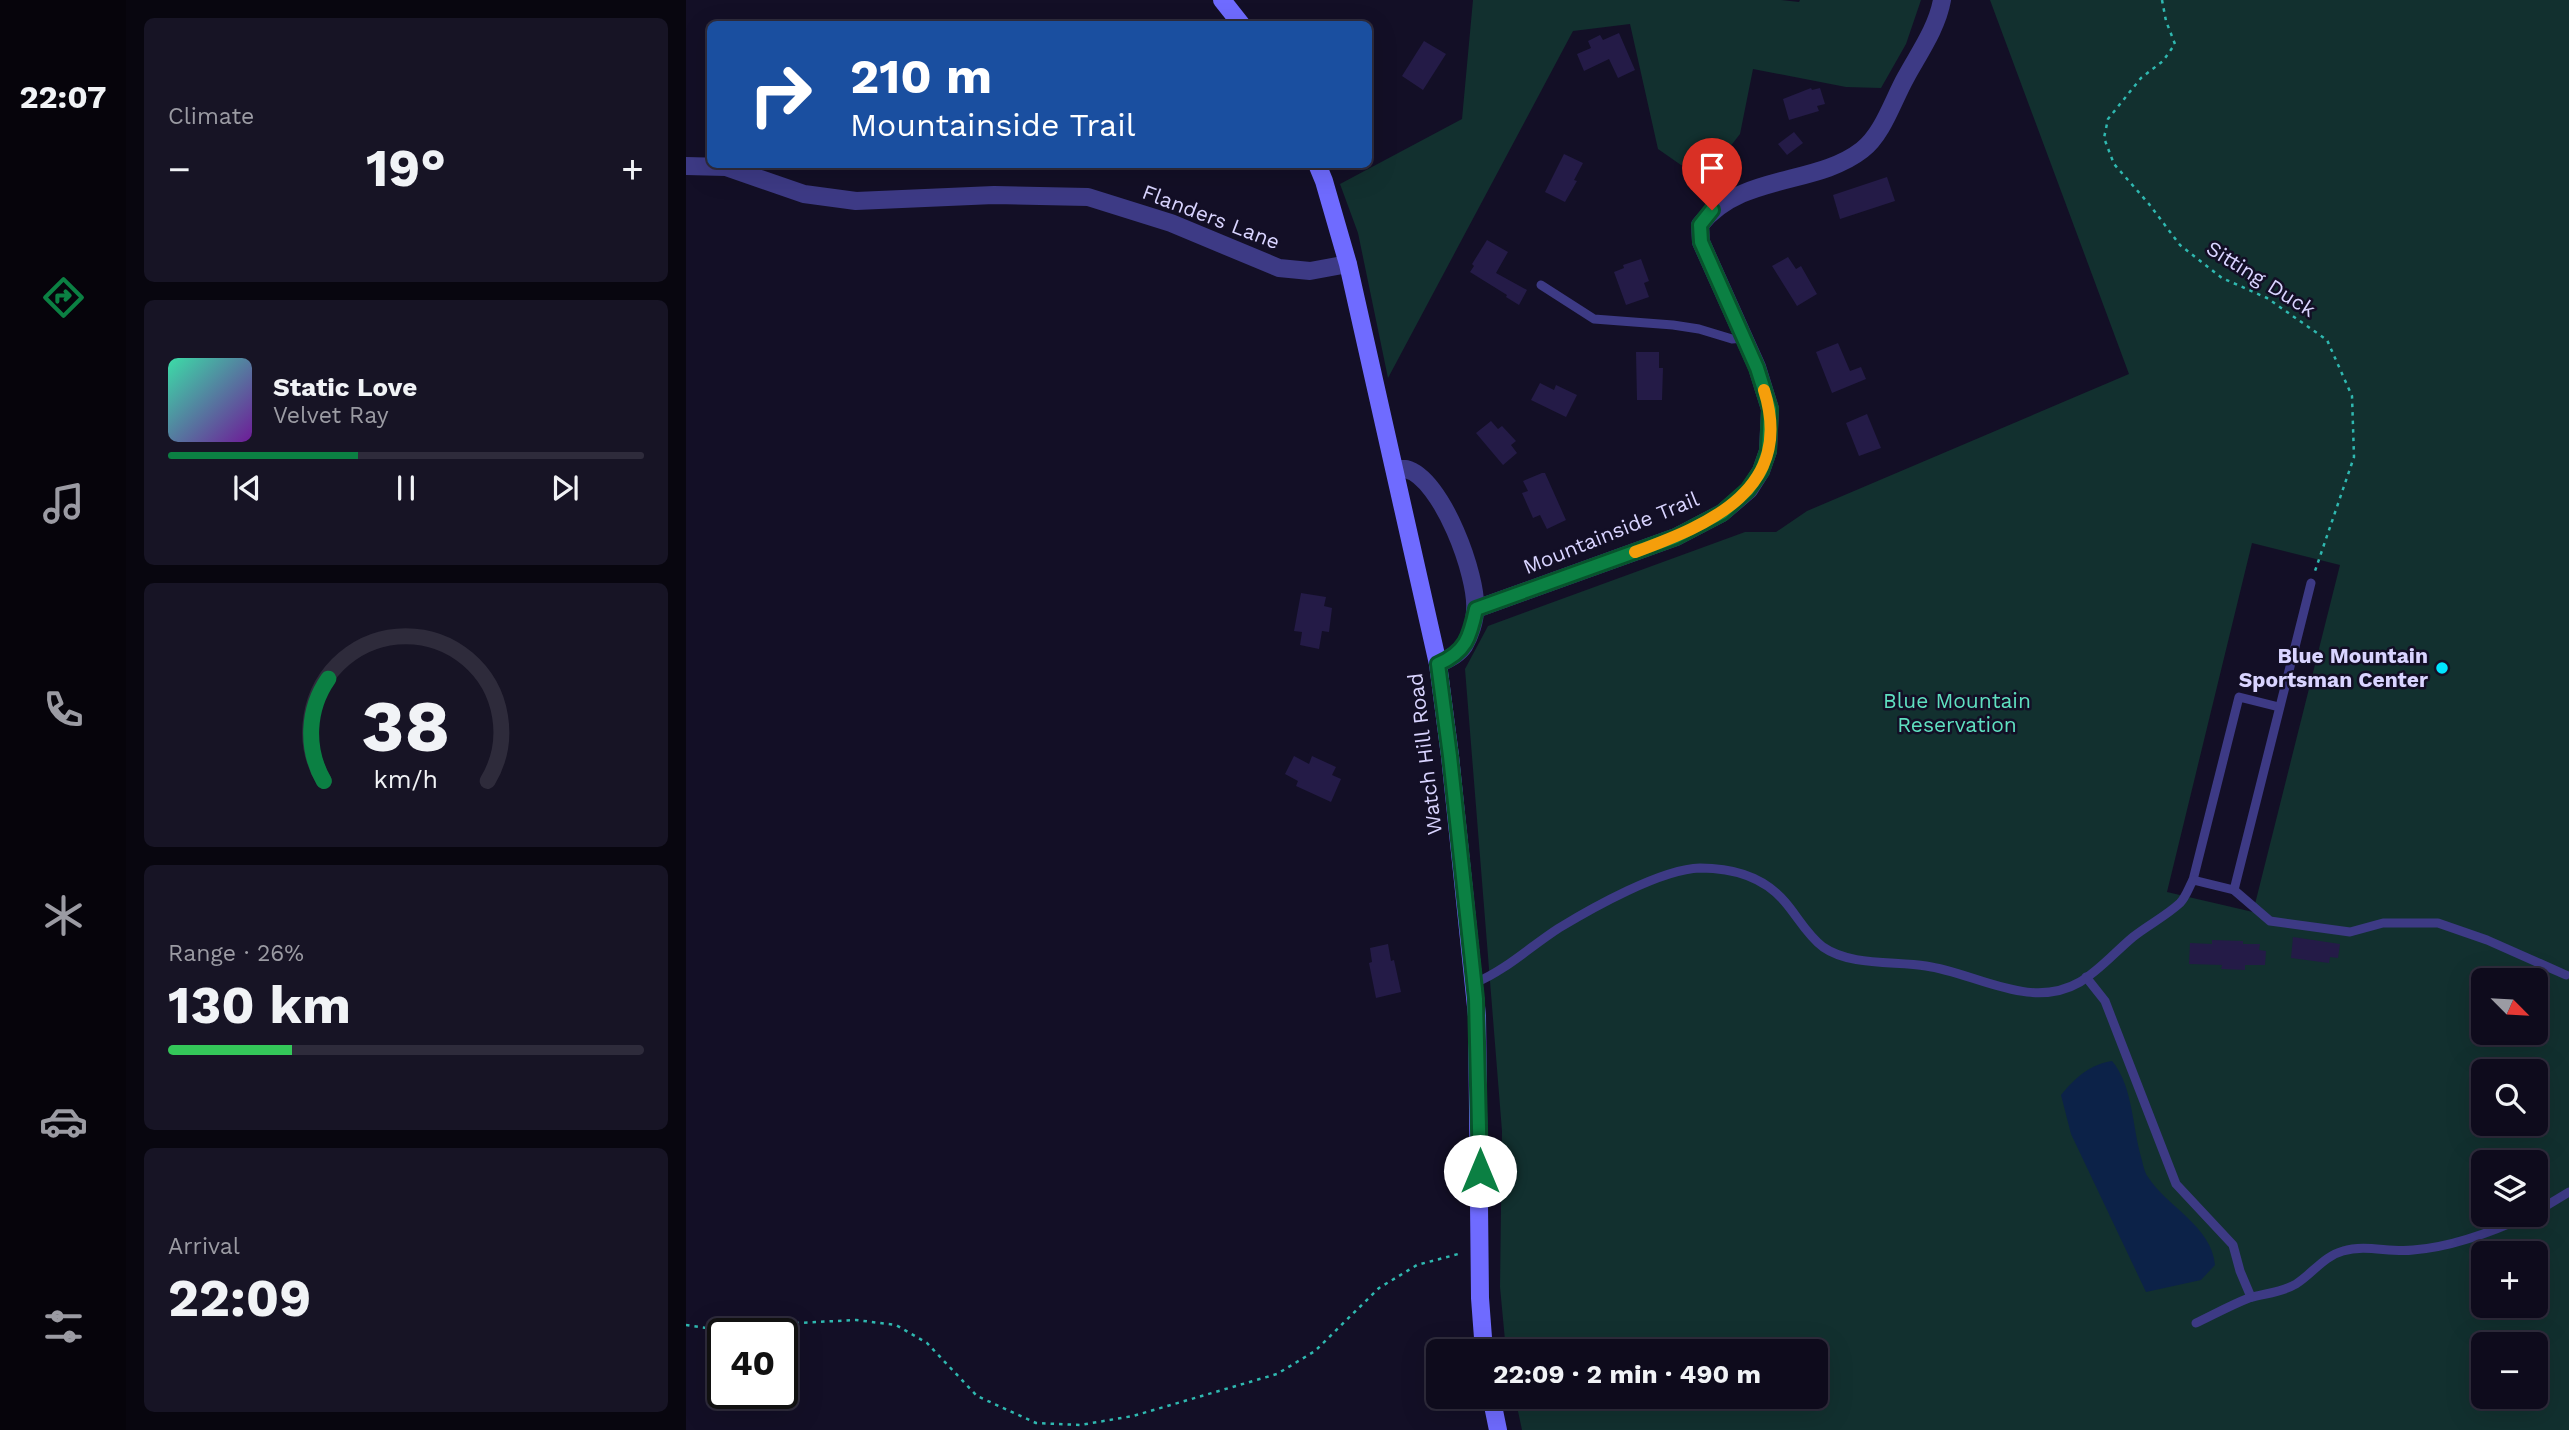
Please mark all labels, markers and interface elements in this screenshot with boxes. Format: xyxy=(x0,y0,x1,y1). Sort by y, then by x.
text: 210 m xyxy=(850,47,992,105)
icon: right xyxy=(735,49,826,140)
text: 22:07 xyxy=(19,78,107,116)
text: Climate xyxy=(168,103,254,130)
text: Mountainside Trail xyxy=(850,106,1136,144)
text: 19° xyxy=(366,138,446,199)
pin xyxy=(1682,138,1742,210)
text: − xyxy=(168,147,191,191)
text: + xyxy=(621,147,644,191)
icon: arrive xyxy=(1693,149,1731,187)
street label: Flanders Lane xyxy=(1139,179,1283,254)
street label: Sitting Duck xyxy=(2202,235,2320,322)
icon: directions xyxy=(39,273,88,322)
text: Static Love xyxy=(273,372,417,402)
text: Velvet Ray xyxy=(273,402,389,429)
icon: previous xyxy=(228,469,266,507)
icon: pause xyxy=(387,469,425,507)
icon: next xyxy=(546,469,584,507)
icon: music xyxy=(39,479,88,528)
street label: Mountainside Trail xyxy=(1519,486,1703,579)
place label: Blue Mountain Sportsman Center xyxy=(2239,643,2428,692)
marker: Blue Mountain Sportsman Center xyxy=(2434,660,2450,676)
street label: Watch Hill Road xyxy=(1402,672,1447,837)
text: 38 xyxy=(362,683,450,769)
icon: phone xyxy=(39,685,88,734)
park label: Blue Mountain Reservation xyxy=(1883,688,2031,737)
text: km/h xyxy=(374,765,438,794)
icon: climate xyxy=(39,891,88,940)
text: Range · 26% xyxy=(168,940,304,967)
north arrow xyxy=(2471,968,2548,1045)
map controls xyxy=(2471,968,2548,1409)
text: 130 km xyxy=(168,975,351,1036)
button: search xyxy=(2471,1059,2548,1136)
icon: car xyxy=(39,1097,88,1146)
position arrow xyxy=(1443,1134,1517,1208)
button: layers xyxy=(2471,1150,2548,1227)
text: Arrival xyxy=(168,1233,240,1260)
button: + xyxy=(2471,1241,2548,1318)
text: 22:09 xyxy=(168,1268,311,1329)
icon: filters xyxy=(39,1302,88,1351)
speed limit sign: 40 xyxy=(707,1318,798,1409)
button: − xyxy=(2471,1332,2548,1409)
text: 22:09 · 2 min · 490 m xyxy=(1493,1359,1761,1389)

